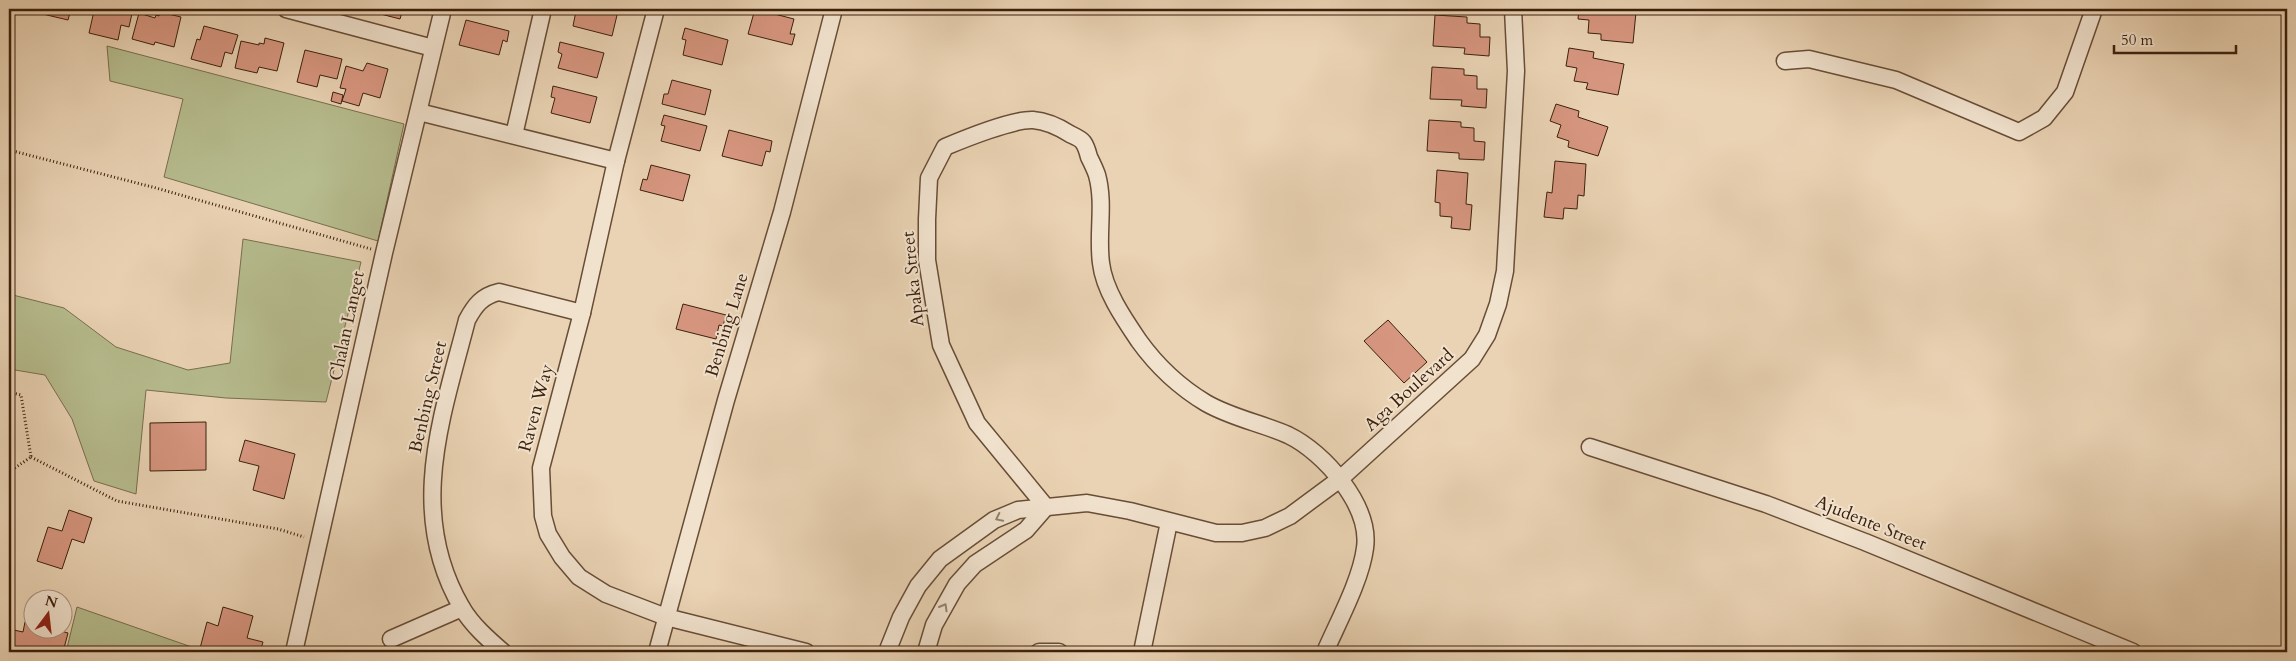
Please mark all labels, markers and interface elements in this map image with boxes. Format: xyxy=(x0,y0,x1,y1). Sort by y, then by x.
scale bar xyxy=(2114,22,2236,54)
text: 50 m xyxy=(2121,30,2153,50)
street label: Apaka Street xyxy=(896,230,930,328)
street label: Chalan Langet xyxy=(323,268,371,383)
street label: Benbing Lane xyxy=(699,270,755,380)
street label: Benbing Street xyxy=(403,338,453,455)
street label: Aga Boulevard xyxy=(1359,343,1460,437)
street label: Raven Way xyxy=(512,361,560,455)
street label: Ajudente Street xyxy=(1812,489,1931,557)
one-way arrow xyxy=(995,512,1004,523)
north arrow xyxy=(22,588,72,638)
text: N xyxy=(43,591,60,613)
one-way arrow xyxy=(938,604,948,613)

